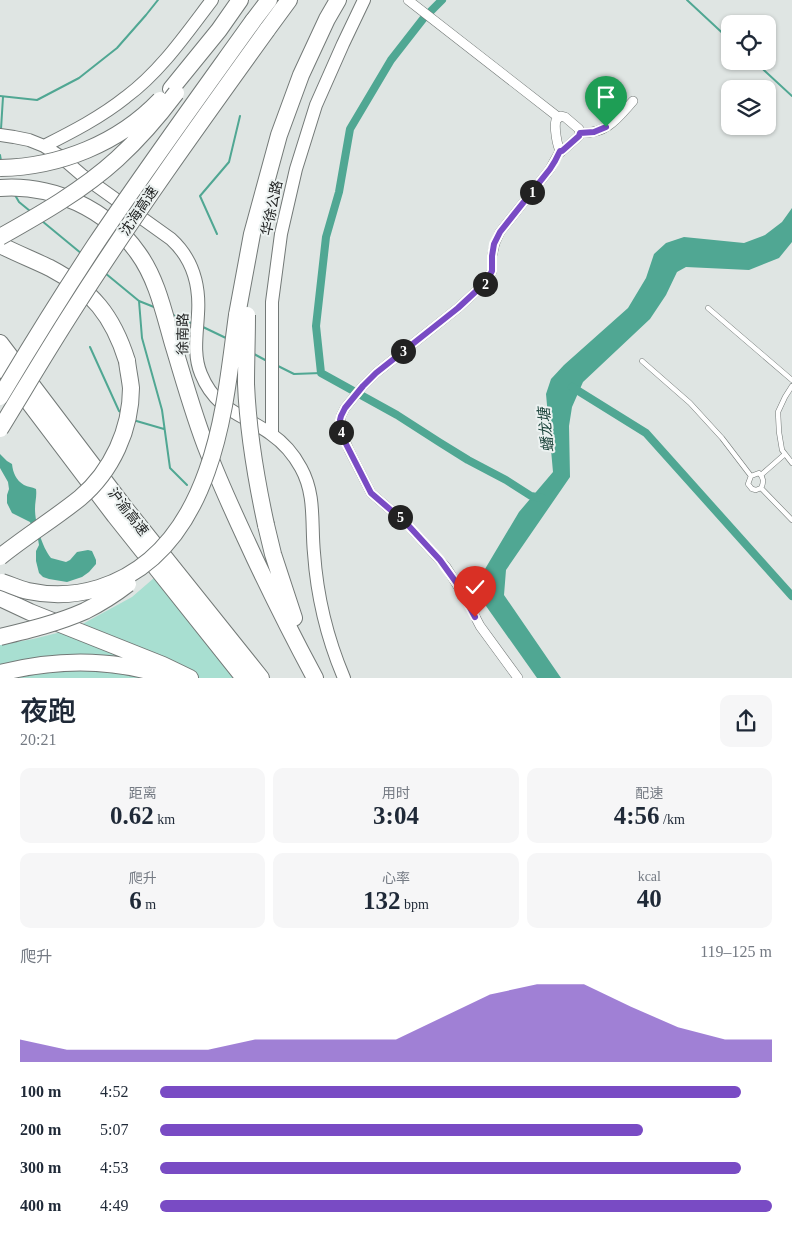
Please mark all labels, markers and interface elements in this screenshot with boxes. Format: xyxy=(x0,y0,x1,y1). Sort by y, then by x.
map controls xyxy=(721,15,776,135)
button: locate xyxy=(721,15,776,70)
pin xyxy=(585,76,627,127)
button: layers xyxy=(721,80,776,135)
icon: arrive xyxy=(592,83,620,111)
street label: 华徐公路 xyxy=(258,179,285,237)
pin: 1 xyxy=(520,180,544,204)
street label: 沈海高速 xyxy=(117,184,161,238)
text: 1 xyxy=(529,185,536,200)
pin: 2 xyxy=(472,272,498,296)
text: 2 xyxy=(482,277,489,292)
street label: 徐南路 xyxy=(175,313,191,355)
pin: 3 xyxy=(390,338,416,364)
text: 3 xyxy=(400,344,407,359)
water label: 蟠龙塘 xyxy=(535,404,556,453)
pin: 4 xyxy=(328,420,354,444)
text: 4 xyxy=(338,425,345,440)
street label: 沪渝高速 xyxy=(105,485,151,539)
pin: 5 xyxy=(388,504,412,530)
text: 5 xyxy=(397,510,404,525)
pin xyxy=(454,566,496,617)
icon: check xyxy=(461,573,489,601)
button: share xyxy=(720,695,772,747)
text: 夜跑 xyxy=(20,696,76,727)
text: 20:21 xyxy=(20,731,56,748)
text: 距离 xyxy=(129,786,157,801)
text: 用时 xyxy=(382,786,410,801)
text: 配速 xyxy=(635,786,663,801)
text: 0.62 xyxy=(110,802,154,829)
text: 3:04 xyxy=(373,802,419,829)
text: 4:56 xyxy=(614,802,660,829)
text: km xyxy=(154,812,175,827)
text: /km xyxy=(660,812,685,827)
text: kcal xyxy=(638,869,661,884)
text: 爬升 xyxy=(129,871,157,886)
text: 心率 xyxy=(382,871,410,886)
text: 40 xyxy=(637,885,662,912)
text: 6 xyxy=(129,887,142,914)
text: 132 xyxy=(363,887,401,914)
text: m xyxy=(142,897,156,912)
text: bpm xyxy=(401,897,429,912)
text: 119–125 m xyxy=(700,943,772,960)
text: 爬升 xyxy=(20,948,52,965)
text: 100 m xyxy=(20,1083,61,1100)
text: 4:52 xyxy=(100,1083,128,1100)
text: 200 m xyxy=(20,1121,61,1138)
text: 5:07 xyxy=(100,1121,128,1138)
text: 300 m xyxy=(20,1159,61,1176)
text: 4:53 xyxy=(100,1159,128,1176)
text: 400 m xyxy=(20,1197,61,1214)
text: 4:49 xyxy=(100,1197,128,1214)

